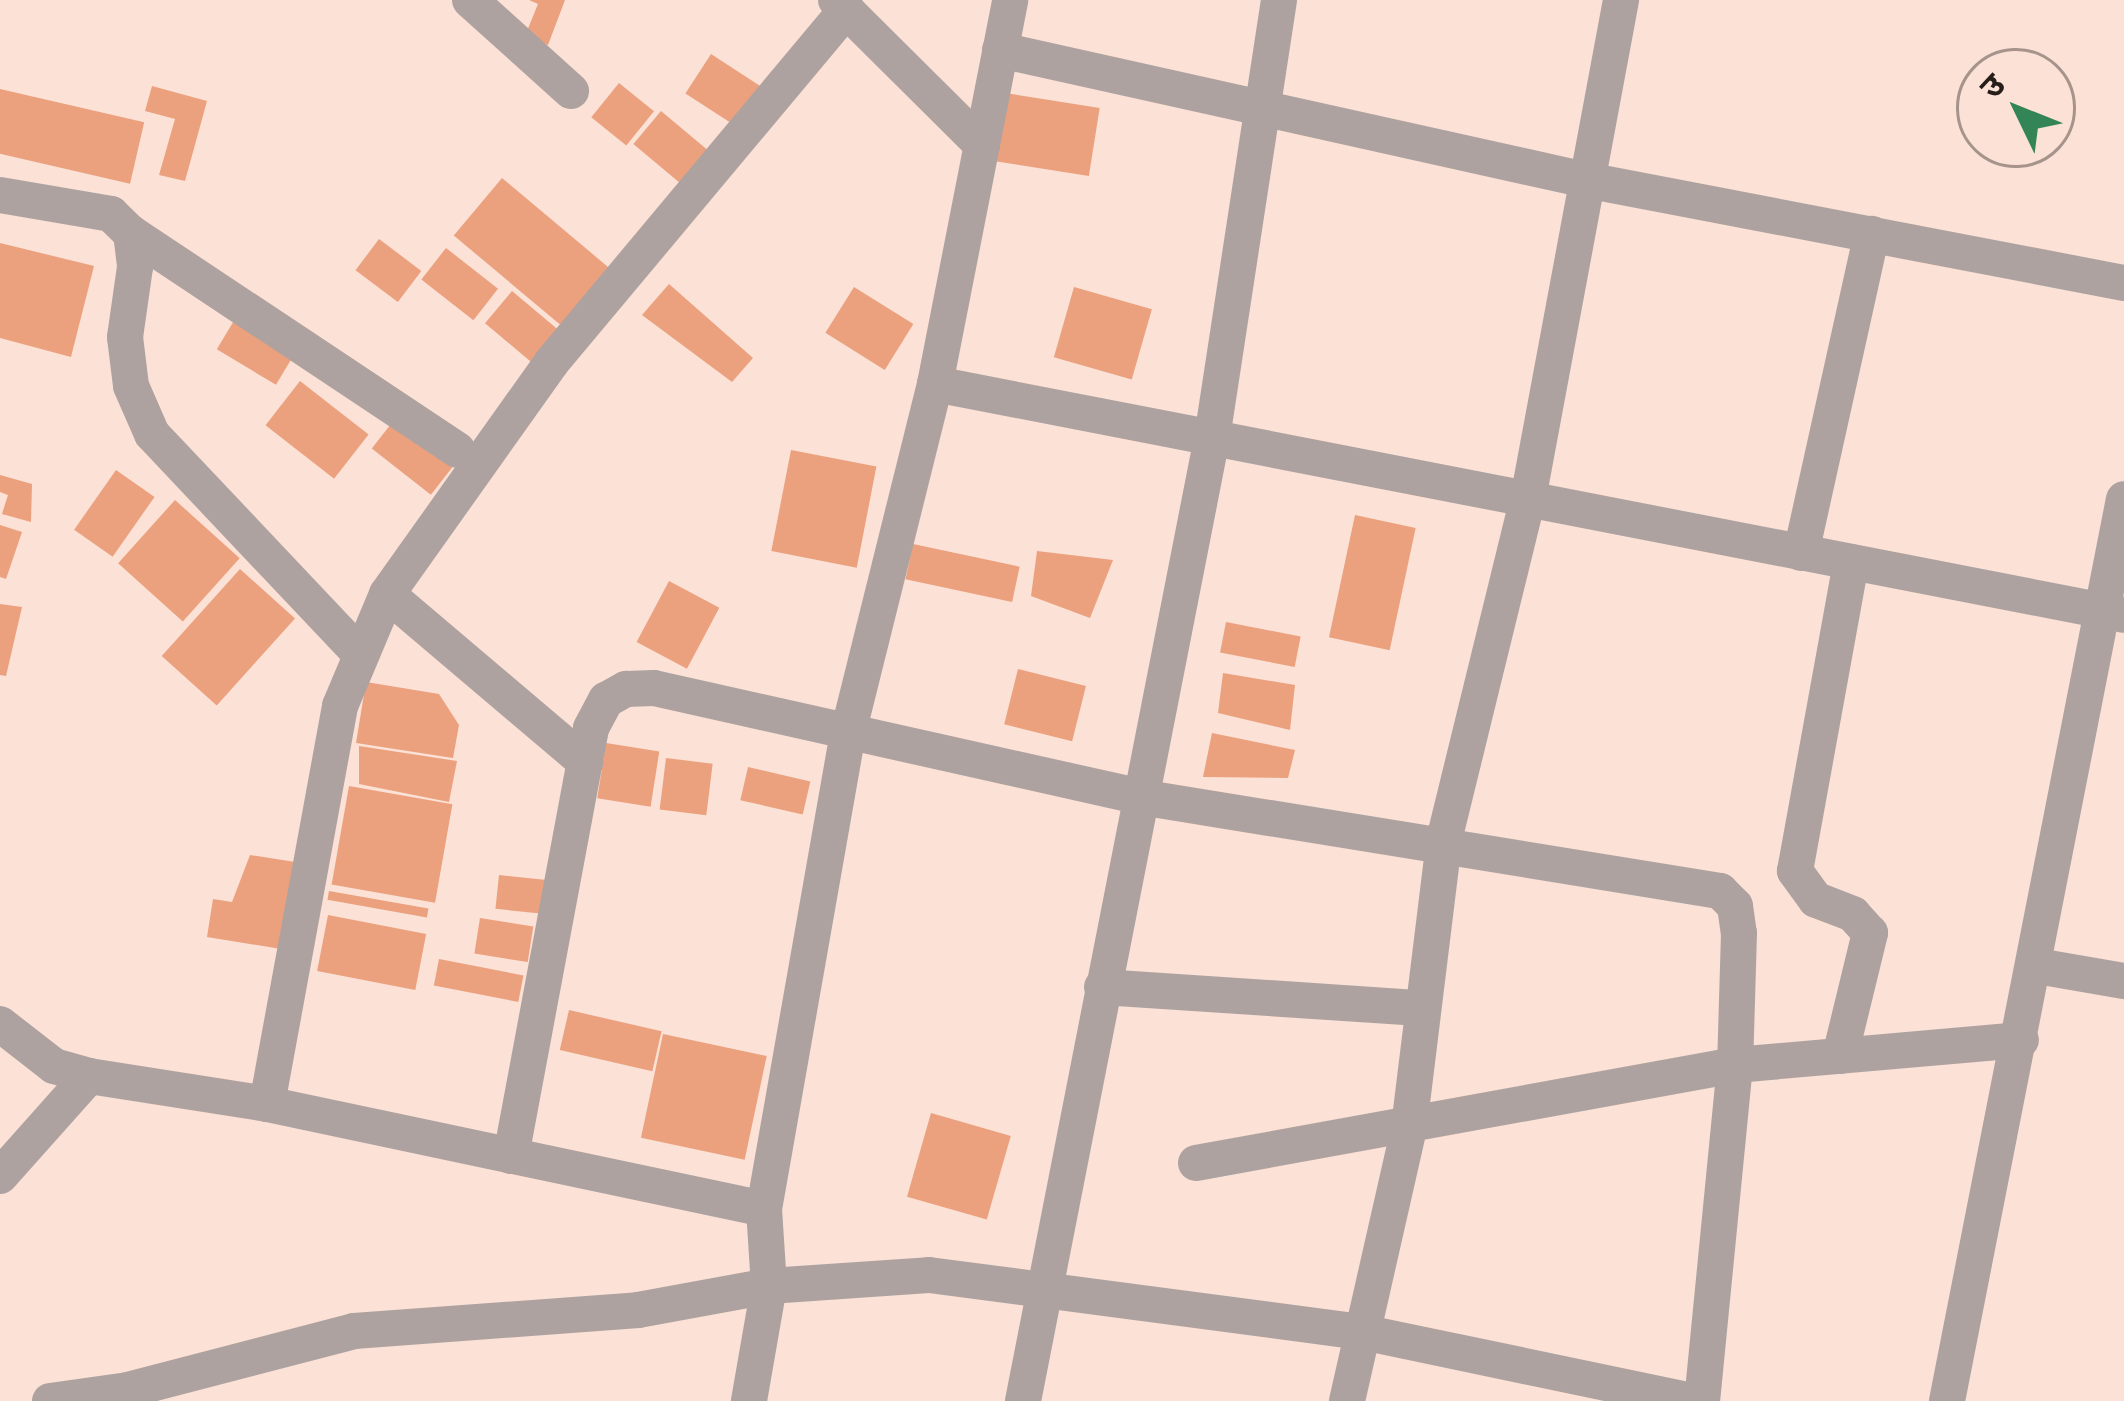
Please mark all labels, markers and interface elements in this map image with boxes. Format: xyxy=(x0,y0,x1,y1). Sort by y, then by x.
north arrow xyxy=(1956,48,2076,168)
text: उ xyxy=(1969,63,2015,108)

